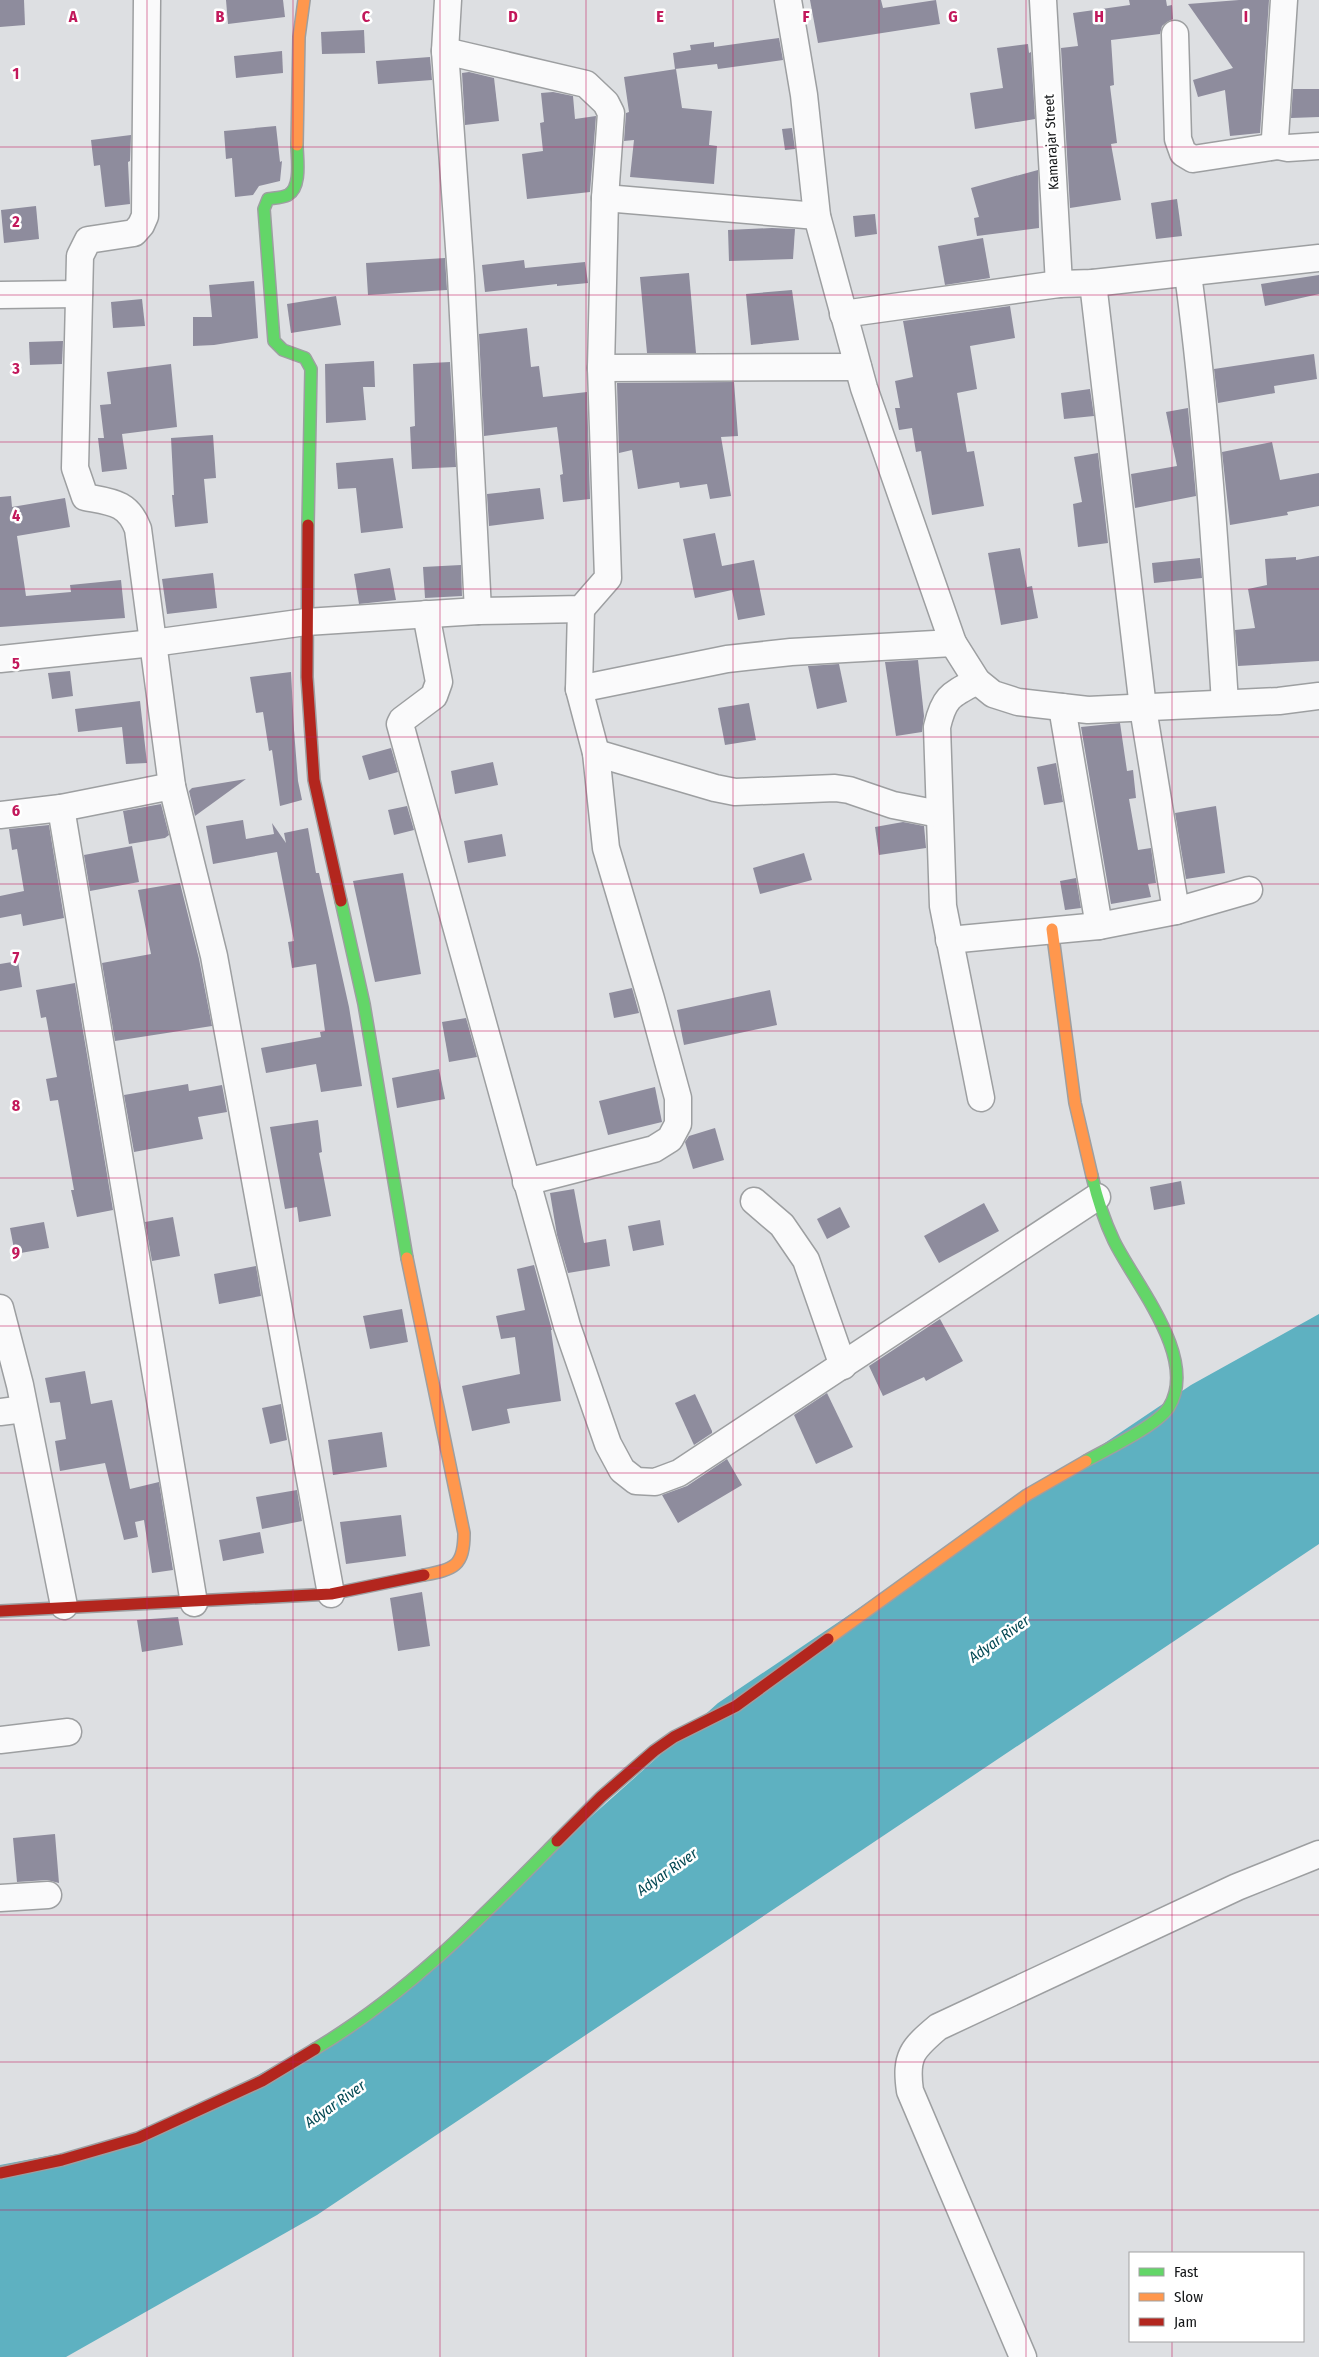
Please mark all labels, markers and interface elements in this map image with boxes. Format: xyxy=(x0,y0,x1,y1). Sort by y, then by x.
text: A xyxy=(68,7,78,26)
text: B xyxy=(216,7,225,26)
text: C xyxy=(362,7,371,26)
text: D xyxy=(508,7,518,26)
text: E xyxy=(656,7,664,26)
text: F xyxy=(802,7,810,26)
text: G xyxy=(948,7,958,26)
text: H xyxy=(1094,7,1104,26)
text: I xyxy=(1244,7,1248,26)
text: 1 xyxy=(13,64,19,83)
street label: Kamarajar Street xyxy=(1040,93,1062,190)
text: 2 xyxy=(11,212,20,231)
text: 3 xyxy=(11,359,20,378)
text: 4 xyxy=(12,506,20,525)
text: 5 xyxy=(12,654,20,673)
text: 6 xyxy=(12,801,20,820)
text: 7 xyxy=(13,948,20,967)
text: 8 xyxy=(12,1096,21,1115)
text: 9 xyxy=(12,1243,20,1262)
water label: Adyar River xyxy=(965,1611,1033,1667)
water label: Adyar River xyxy=(633,1844,701,1900)
water label: Adyar River xyxy=(301,2076,369,2132)
legend xyxy=(1129,2252,1304,2342)
text: Fast xyxy=(1174,2263,1198,2281)
text: Slow xyxy=(1174,2288,1203,2306)
text: Jam xyxy=(1174,2313,1197,2331)

